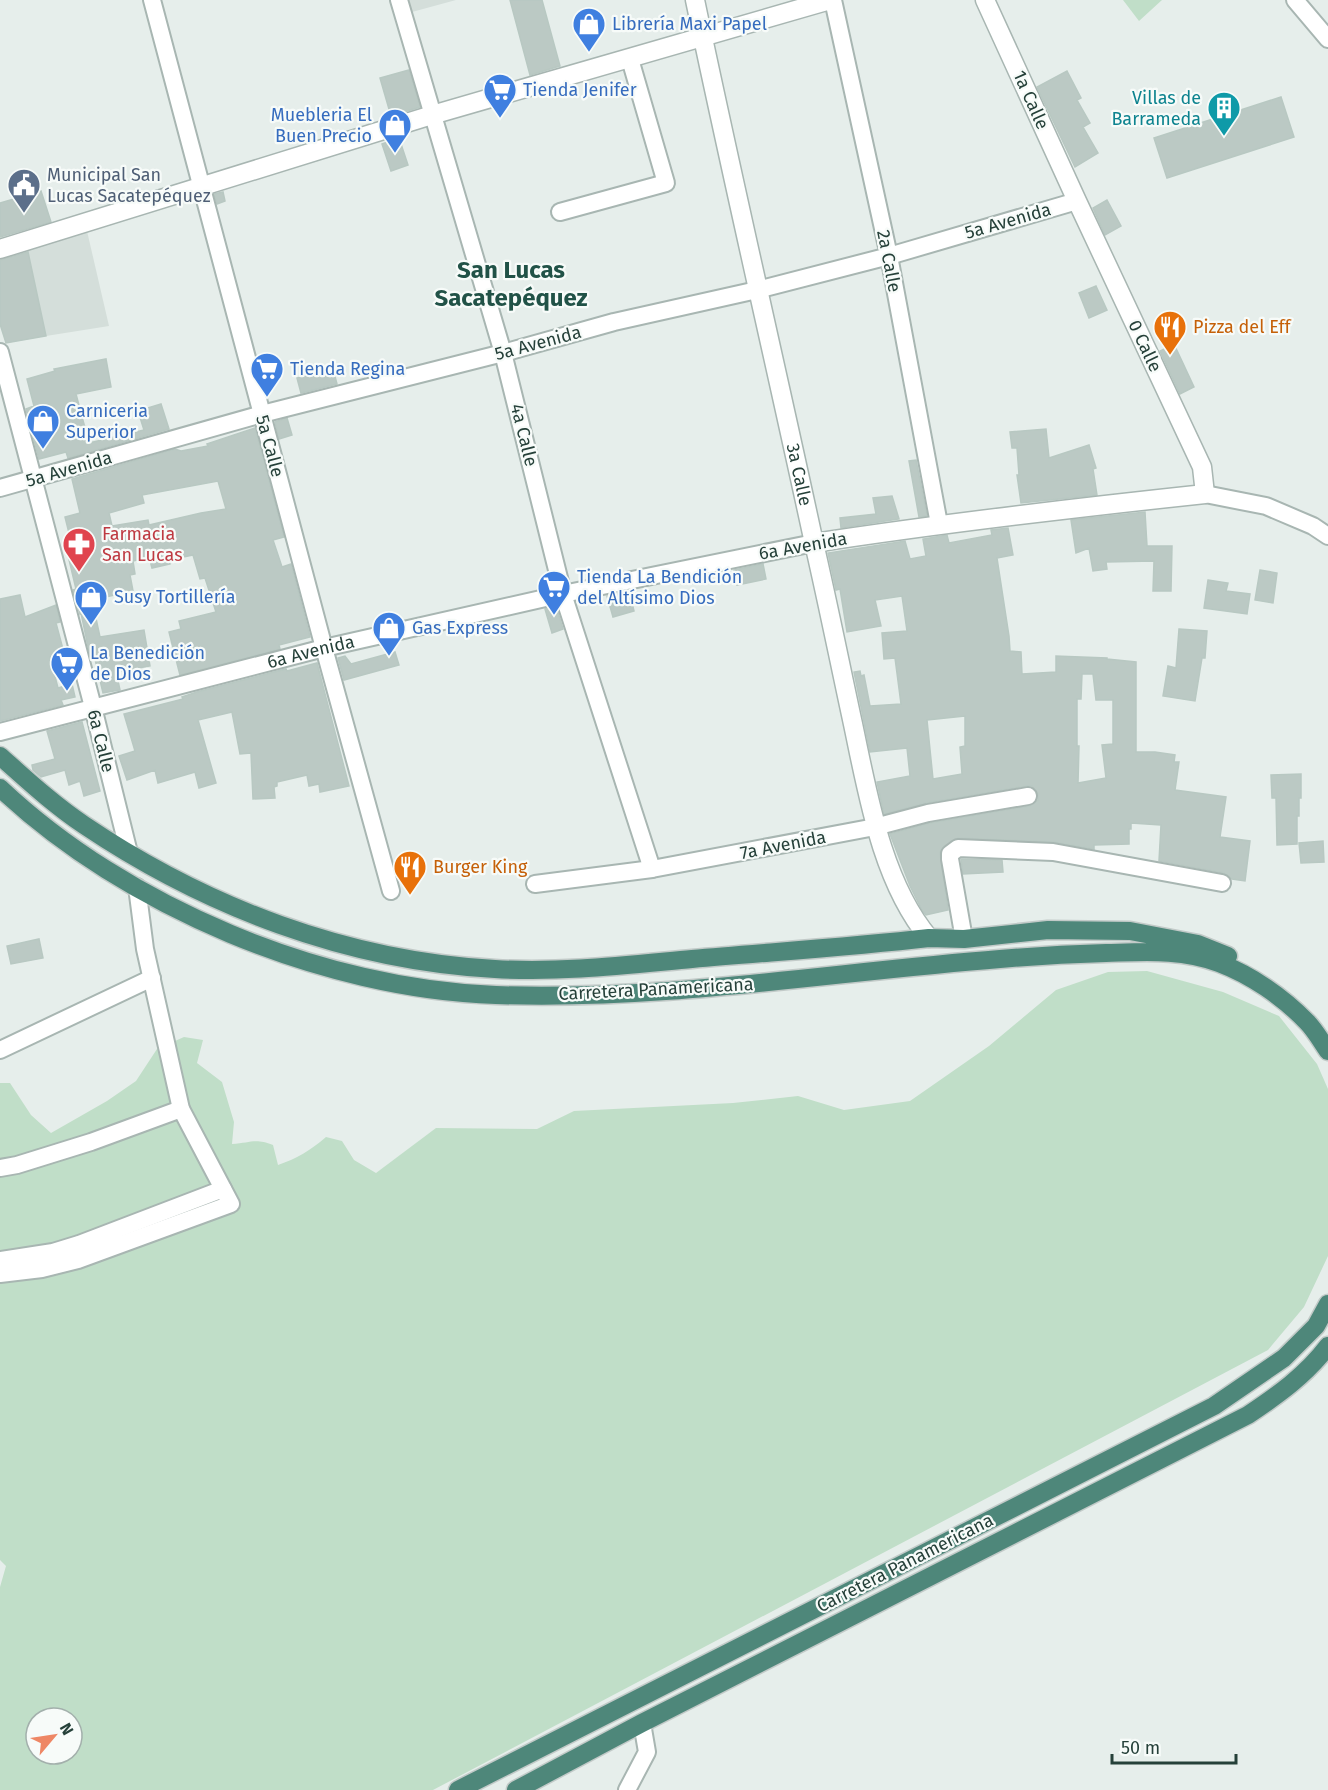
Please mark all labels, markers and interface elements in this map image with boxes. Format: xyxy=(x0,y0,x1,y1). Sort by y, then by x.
shop icon: Librería Maxi Papel xyxy=(571,6,607,53)
place label: Librería Maxi Papel xyxy=(612,13,767,35)
street label: 1a Calle xyxy=(1008,67,1054,133)
supermarket icon: Tienda Jenifer xyxy=(482,72,518,119)
place label: Tienda Jenifer xyxy=(523,79,637,101)
place label: Villas de Barrameda xyxy=(1111,87,1201,130)
building icon: Villas de Barrameda xyxy=(1206,90,1242,137)
place label: Muebleria El Buen Precio xyxy=(271,104,372,147)
shop icon: Muebleria El Buen Precio xyxy=(377,107,413,154)
place label: Municipal San Lucas Sacatepéquez xyxy=(47,164,211,207)
public building icon: Municipal San Lucas Sacatepéquez xyxy=(6,167,42,214)
street label: 5a Avenida xyxy=(962,198,1054,244)
street label: 2a Calle xyxy=(872,228,906,294)
district label: San Lucas Sacatepéquez xyxy=(434,256,588,312)
restaurant icon: Pizza del Eff xyxy=(1152,309,1188,356)
place label: Pizza del Eff xyxy=(1193,316,1292,338)
street label: 0 Calle xyxy=(1123,317,1167,375)
street label: 5a Avenida xyxy=(492,321,584,365)
supermarket icon: Tienda Regina xyxy=(249,351,285,398)
place label: Tienda Regina xyxy=(290,358,405,380)
place label: Carniceria Superior xyxy=(66,400,148,443)
street label: 4a Calle xyxy=(506,401,542,469)
shop icon: Carniceria Superior xyxy=(25,403,61,450)
street label: 5a Calle xyxy=(251,413,289,479)
street label: 3a Calle xyxy=(782,441,817,508)
street label: 5a Avenida xyxy=(23,446,115,492)
place label: Farmacia San Lucas xyxy=(102,523,183,566)
pharmacy icon: Farmacia San Lucas xyxy=(61,526,97,573)
street label: 6a Avenida xyxy=(757,527,849,565)
place label: Tienda La Bendición del Altísimo Dios xyxy=(577,566,742,609)
supermarket icon: Tienda La Bendición del Altísimo Dios xyxy=(536,569,572,616)
shop icon: Susy Tortillería xyxy=(73,579,109,626)
place label: Susy Tortillería xyxy=(114,586,235,608)
shop icon: Gas Express xyxy=(371,610,407,657)
place label: Gas Express xyxy=(412,617,508,639)
street label: 6a Avenida xyxy=(265,630,357,673)
place label: La Benedición de Dios xyxy=(90,642,205,685)
supermarket icon: La Benedición de Dios xyxy=(49,645,85,692)
street label: 6a Calle xyxy=(83,707,119,775)
street label: 7a Avenida xyxy=(738,826,828,864)
restaurant icon: Burger King xyxy=(392,849,428,896)
place label: Burger King xyxy=(433,856,528,878)
street label: Carretera Panamericana xyxy=(558,973,754,1005)
street label: Carretera Panamericana xyxy=(813,1509,997,1617)
north arrow xyxy=(24,1706,84,1766)
text: N xyxy=(56,1720,78,1738)
scale bar xyxy=(1112,1727,1236,1765)
text: 50 m xyxy=(1121,1737,1160,1759)

